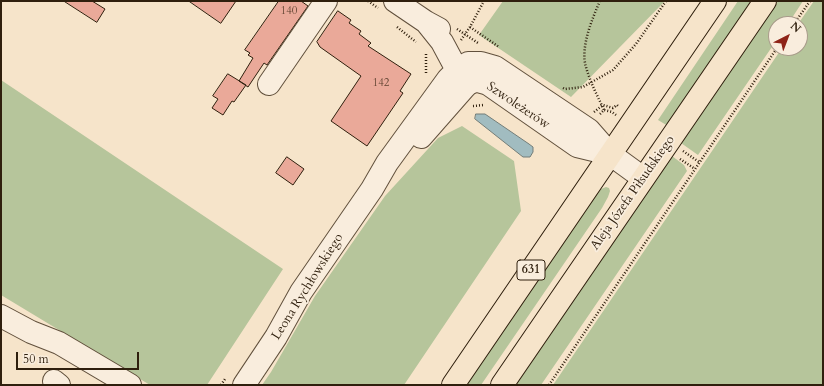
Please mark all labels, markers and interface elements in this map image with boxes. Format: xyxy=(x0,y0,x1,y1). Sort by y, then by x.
house number: 140 xyxy=(281,4,297,18)
north arrow xyxy=(768,16,808,56)
text: N xyxy=(787,19,804,36)
house number: 142 xyxy=(373,76,389,90)
street label: Szwoleżerów xyxy=(483,79,553,133)
street label: Aleja Józefa Piłsudskiego xyxy=(588,133,678,253)
street label: Leona Rychłowskiego xyxy=(269,231,347,343)
road number: 631 xyxy=(517,260,545,280)
scale bar xyxy=(18,344,141,370)
text: 50 m xyxy=(23,351,49,367)

